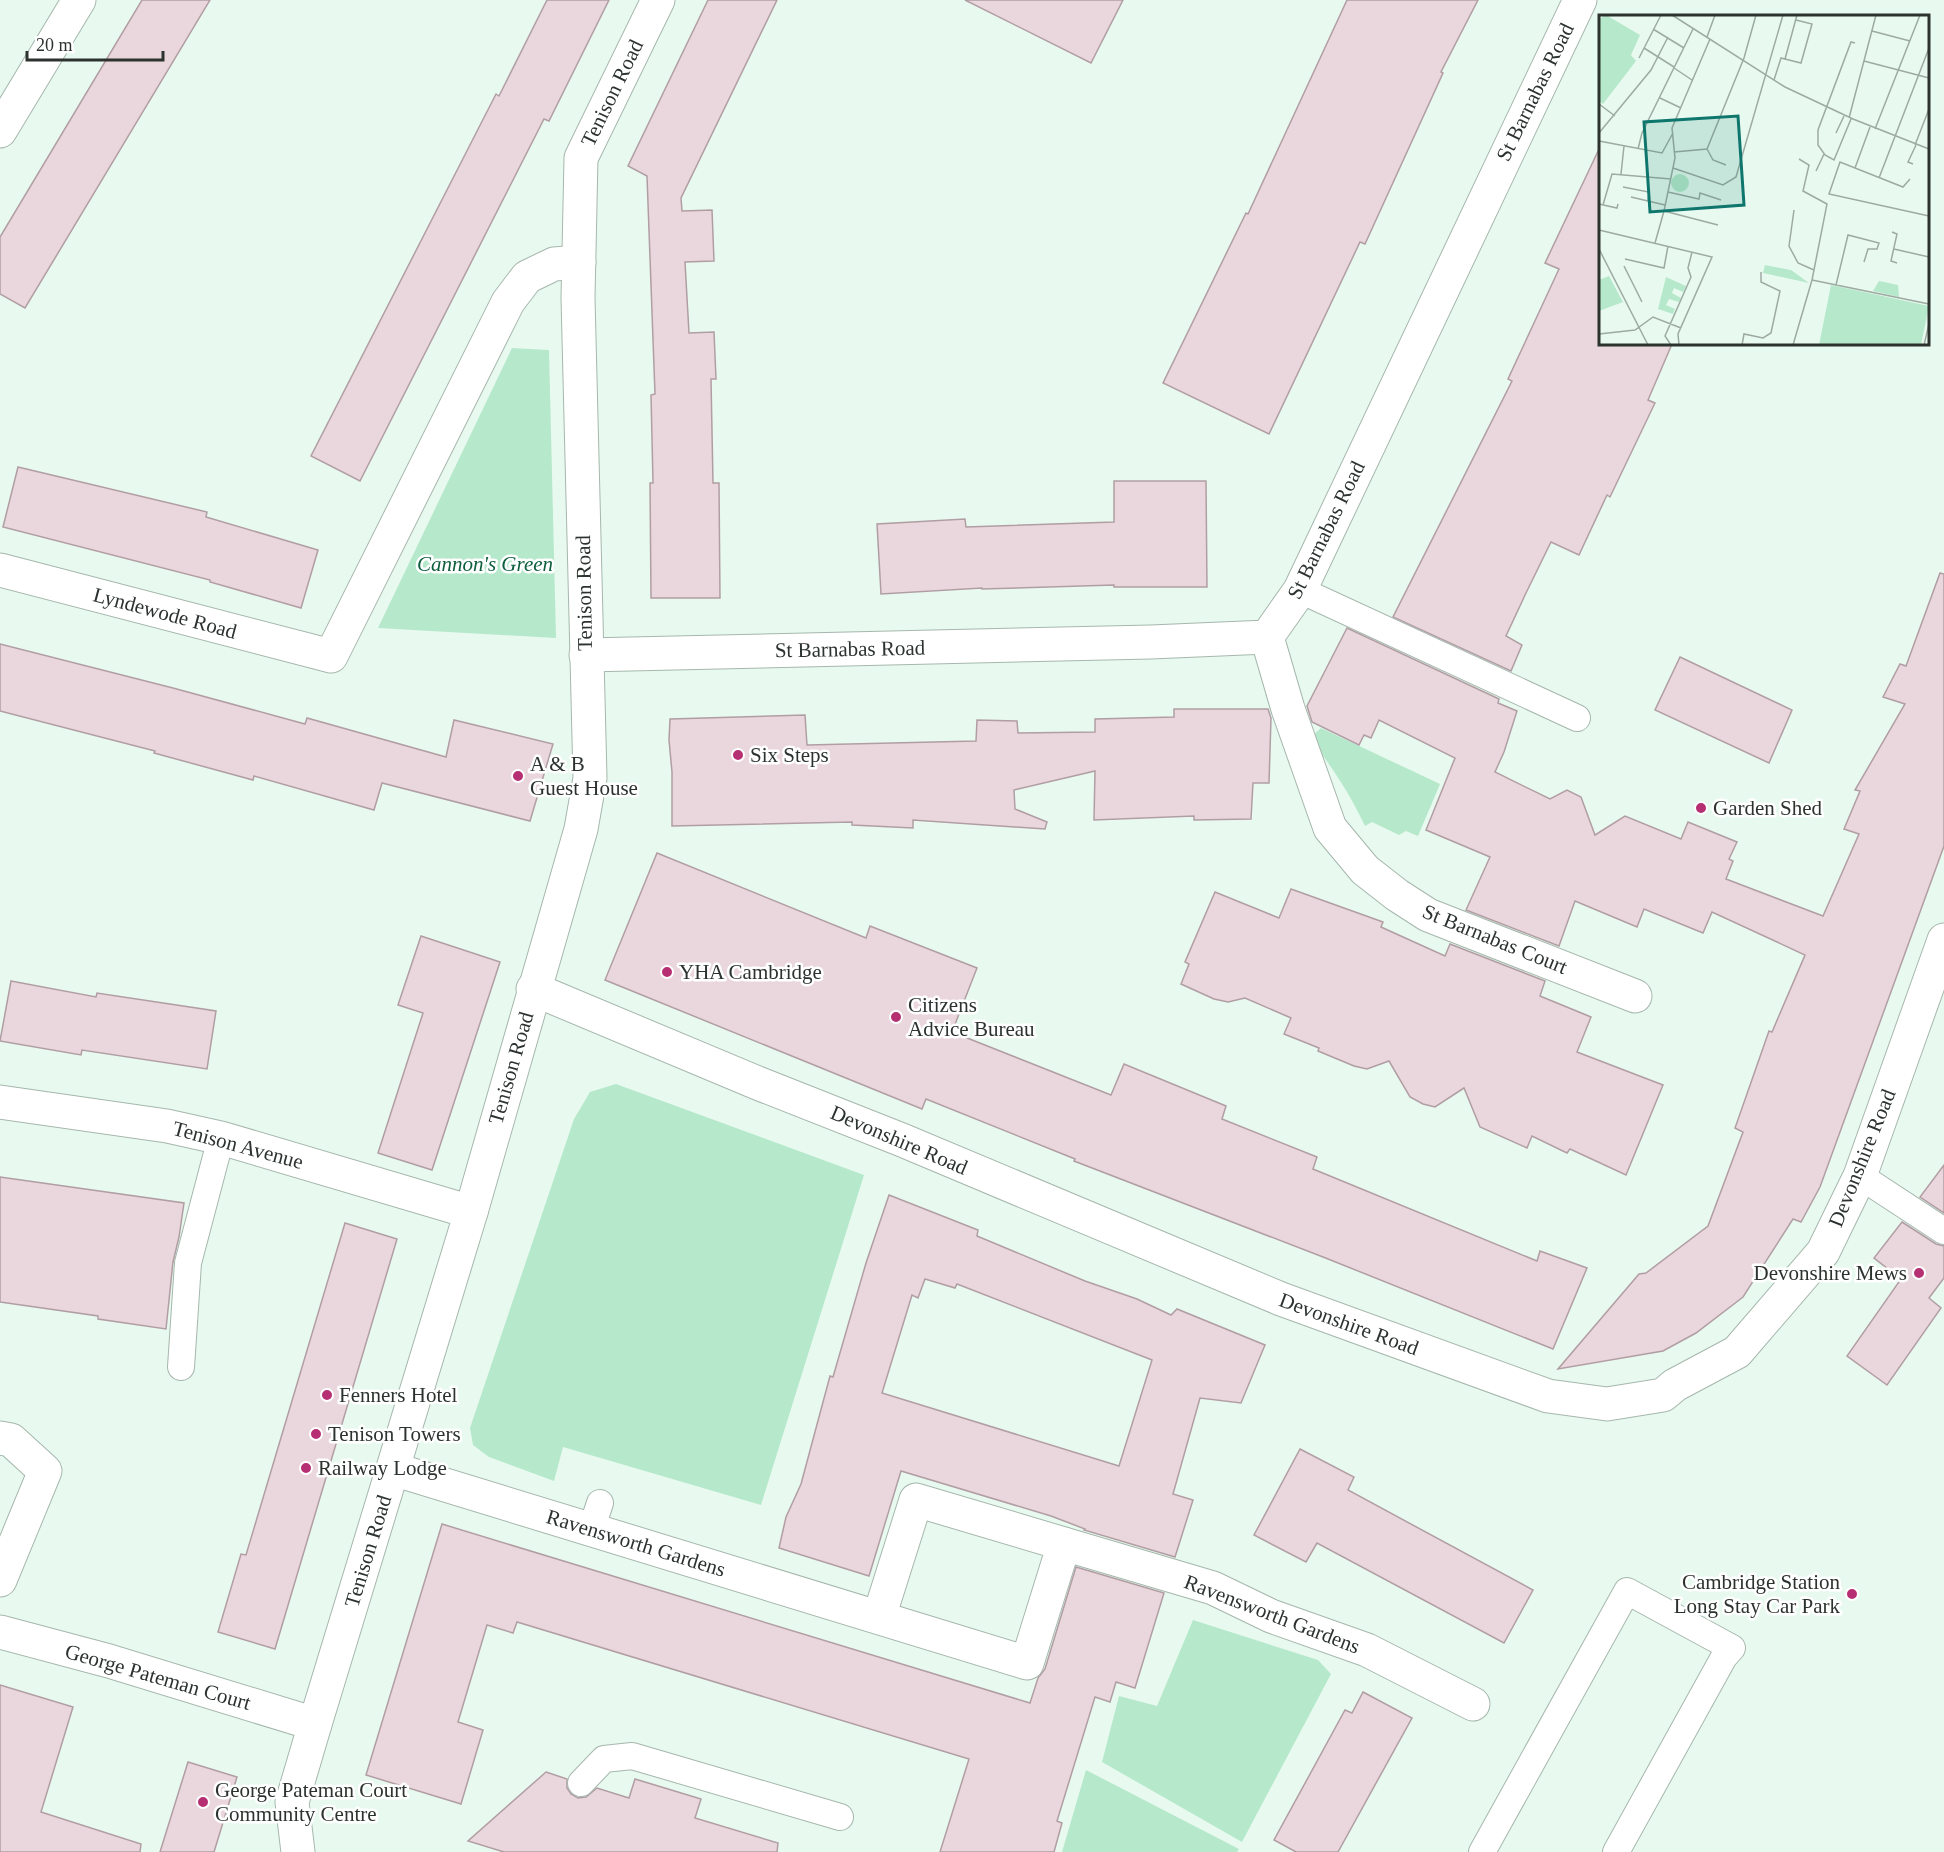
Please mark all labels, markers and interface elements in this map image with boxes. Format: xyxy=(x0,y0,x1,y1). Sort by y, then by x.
inset map xyxy=(1599,15,1929,345)
street label: St Barnabas Road xyxy=(1491,19,1579,165)
scale bar xyxy=(27,24,164,62)
text: 20 m xyxy=(36,35,73,55)
street label: Tenison Road xyxy=(576,35,648,150)
street label: St Barnabas Road xyxy=(1282,457,1370,603)
street label: Tenison Road xyxy=(571,534,597,651)
park label: Cannon's Green xyxy=(417,552,553,576)
street label: Lyndewode Road xyxy=(91,582,240,644)
street label: St Barnabas Road xyxy=(775,636,926,662)
place label: Six Steps xyxy=(750,743,829,767)
marker: Six Steps xyxy=(731,748,745,762)
place label: A & B Guest House xyxy=(530,752,638,800)
marker: A & B Guest House xyxy=(511,769,525,783)
place label: Garden Shed xyxy=(1713,796,1823,820)
marker: Garden Shed xyxy=(1694,801,1708,815)
street label: St Barnabas Court xyxy=(1419,899,1571,979)
place label: YHA Cambridge xyxy=(679,960,822,984)
marker: YHA Cambridge xyxy=(660,965,674,979)
place label: Citizens Advice Bureau xyxy=(908,993,1035,1041)
street label: Tenison Road xyxy=(484,1009,539,1127)
marker: Citizens Advice Bureau xyxy=(889,1010,903,1024)
street label: Devonshire Road xyxy=(1823,1085,1901,1230)
street label: Devonshire Road xyxy=(827,1100,972,1180)
street label: Tenison Avenue xyxy=(170,1116,306,1174)
place label: Devonshire Mews xyxy=(1754,1261,1907,1285)
marker: Devonshire Mews xyxy=(1912,1266,1926,1280)
street label: Devonshire Road xyxy=(1276,1288,1422,1360)
place label: Fenners Hotel xyxy=(339,1383,458,1407)
marker: Fenners Hotel xyxy=(320,1388,334,1402)
place label: Tenison Towers xyxy=(328,1422,461,1446)
marker: Tenison Towers xyxy=(309,1427,323,1441)
place label: Railway Lodge xyxy=(318,1456,447,1480)
marker: Railway Lodge xyxy=(299,1461,313,1475)
street label: Tenison Road xyxy=(340,1492,397,1610)
street label: Ravensworth Gardens xyxy=(544,1504,728,1582)
street label: Ravensworth Gardens xyxy=(1181,1569,1363,1659)
place label: Cambridge Station Long Stay Car Park xyxy=(1674,1570,1840,1618)
marker: Cambridge Station Long Stay Car Park xyxy=(1845,1587,1859,1601)
street label: George Pateman Court xyxy=(62,1639,254,1715)
place label: George Pateman Court Community Centre xyxy=(215,1778,407,1826)
marker: George Pateman Court Community Centre xyxy=(196,1795,210,1809)

